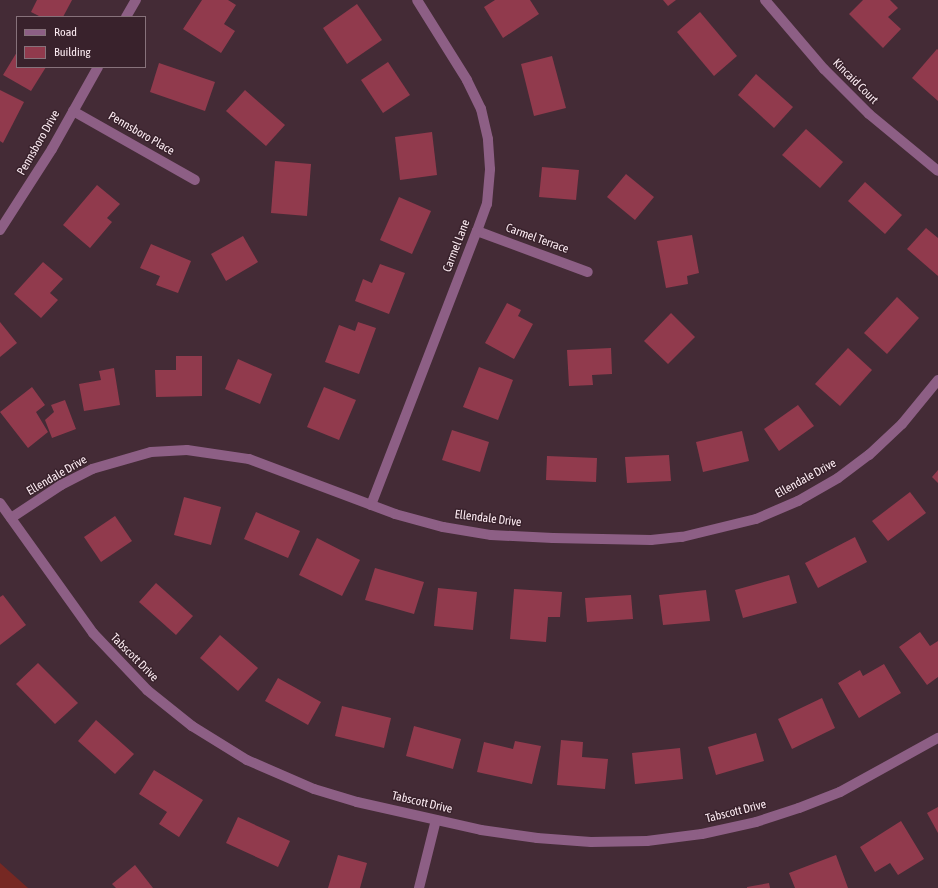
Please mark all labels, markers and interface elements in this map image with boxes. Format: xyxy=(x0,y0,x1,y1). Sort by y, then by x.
legend xyxy=(16,16,146,68)
text: Road xyxy=(54,25,77,39)
text: Building xyxy=(54,45,91,59)
street label: Kincaid Court xyxy=(829,56,881,108)
street label: Pennsboro Drive xyxy=(15,108,63,178)
street label: Pennsboro Place xyxy=(105,109,177,159)
street label: Carmel Lane xyxy=(440,218,474,274)
street label: Carmel Terrace xyxy=(504,221,570,257)
street label: Ellendale Drive xyxy=(24,453,90,499)
street label: Ellendale Drive xyxy=(773,456,839,502)
street label: Ellendale Drive xyxy=(454,508,522,530)
street label: Tabscott Drive xyxy=(107,631,161,685)
street label: Tabscott Drive xyxy=(390,789,454,817)
street label: Tabscott Drive xyxy=(704,798,768,826)

